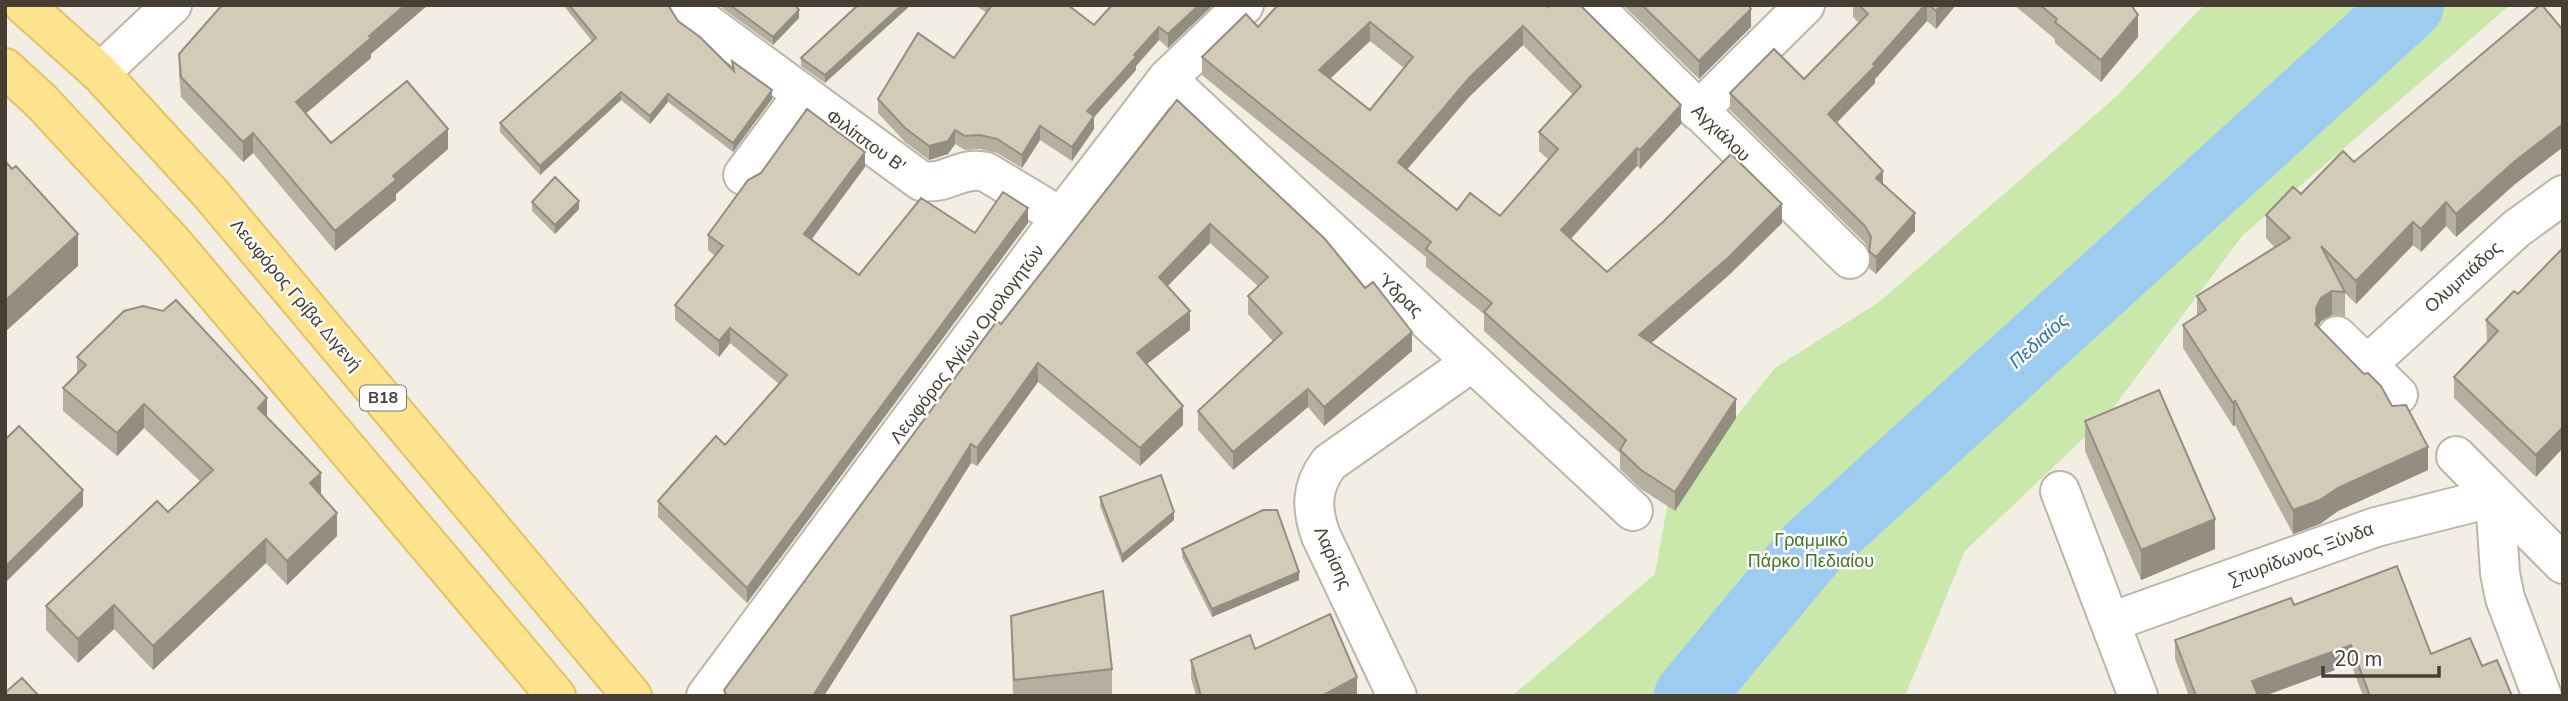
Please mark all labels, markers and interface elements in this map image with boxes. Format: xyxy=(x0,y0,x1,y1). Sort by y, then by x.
street label: Αγχιάλου xyxy=(1686,99,1756,167)
street label: Φιλίππου Β' xyxy=(821,104,911,178)
street label: Λεωφόρος Γρίβα Διγενή xyxy=(225,214,367,376)
street label: Ολυμπιάδος xyxy=(2419,236,2507,318)
street label: Λεωφόρος Αγίων Ομολογητών xyxy=(884,240,1050,448)
street label: Ύδρας xyxy=(1372,268,1428,323)
water label: Πεδιαίος xyxy=(2004,307,2075,375)
road number: B18 xyxy=(360,386,406,410)
street label: Σπυρίδωνος Ξύνδα xyxy=(2225,517,2377,591)
street label: Λαρίσης xyxy=(1309,523,1358,594)
park label: Γραμμικό Πάρκο Πεδιαίου xyxy=(1748,528,1874,573)
scale bar xyxy=(2323,634,2438,678)
text: 20 m xyxy=(2334,645,2383,673)

